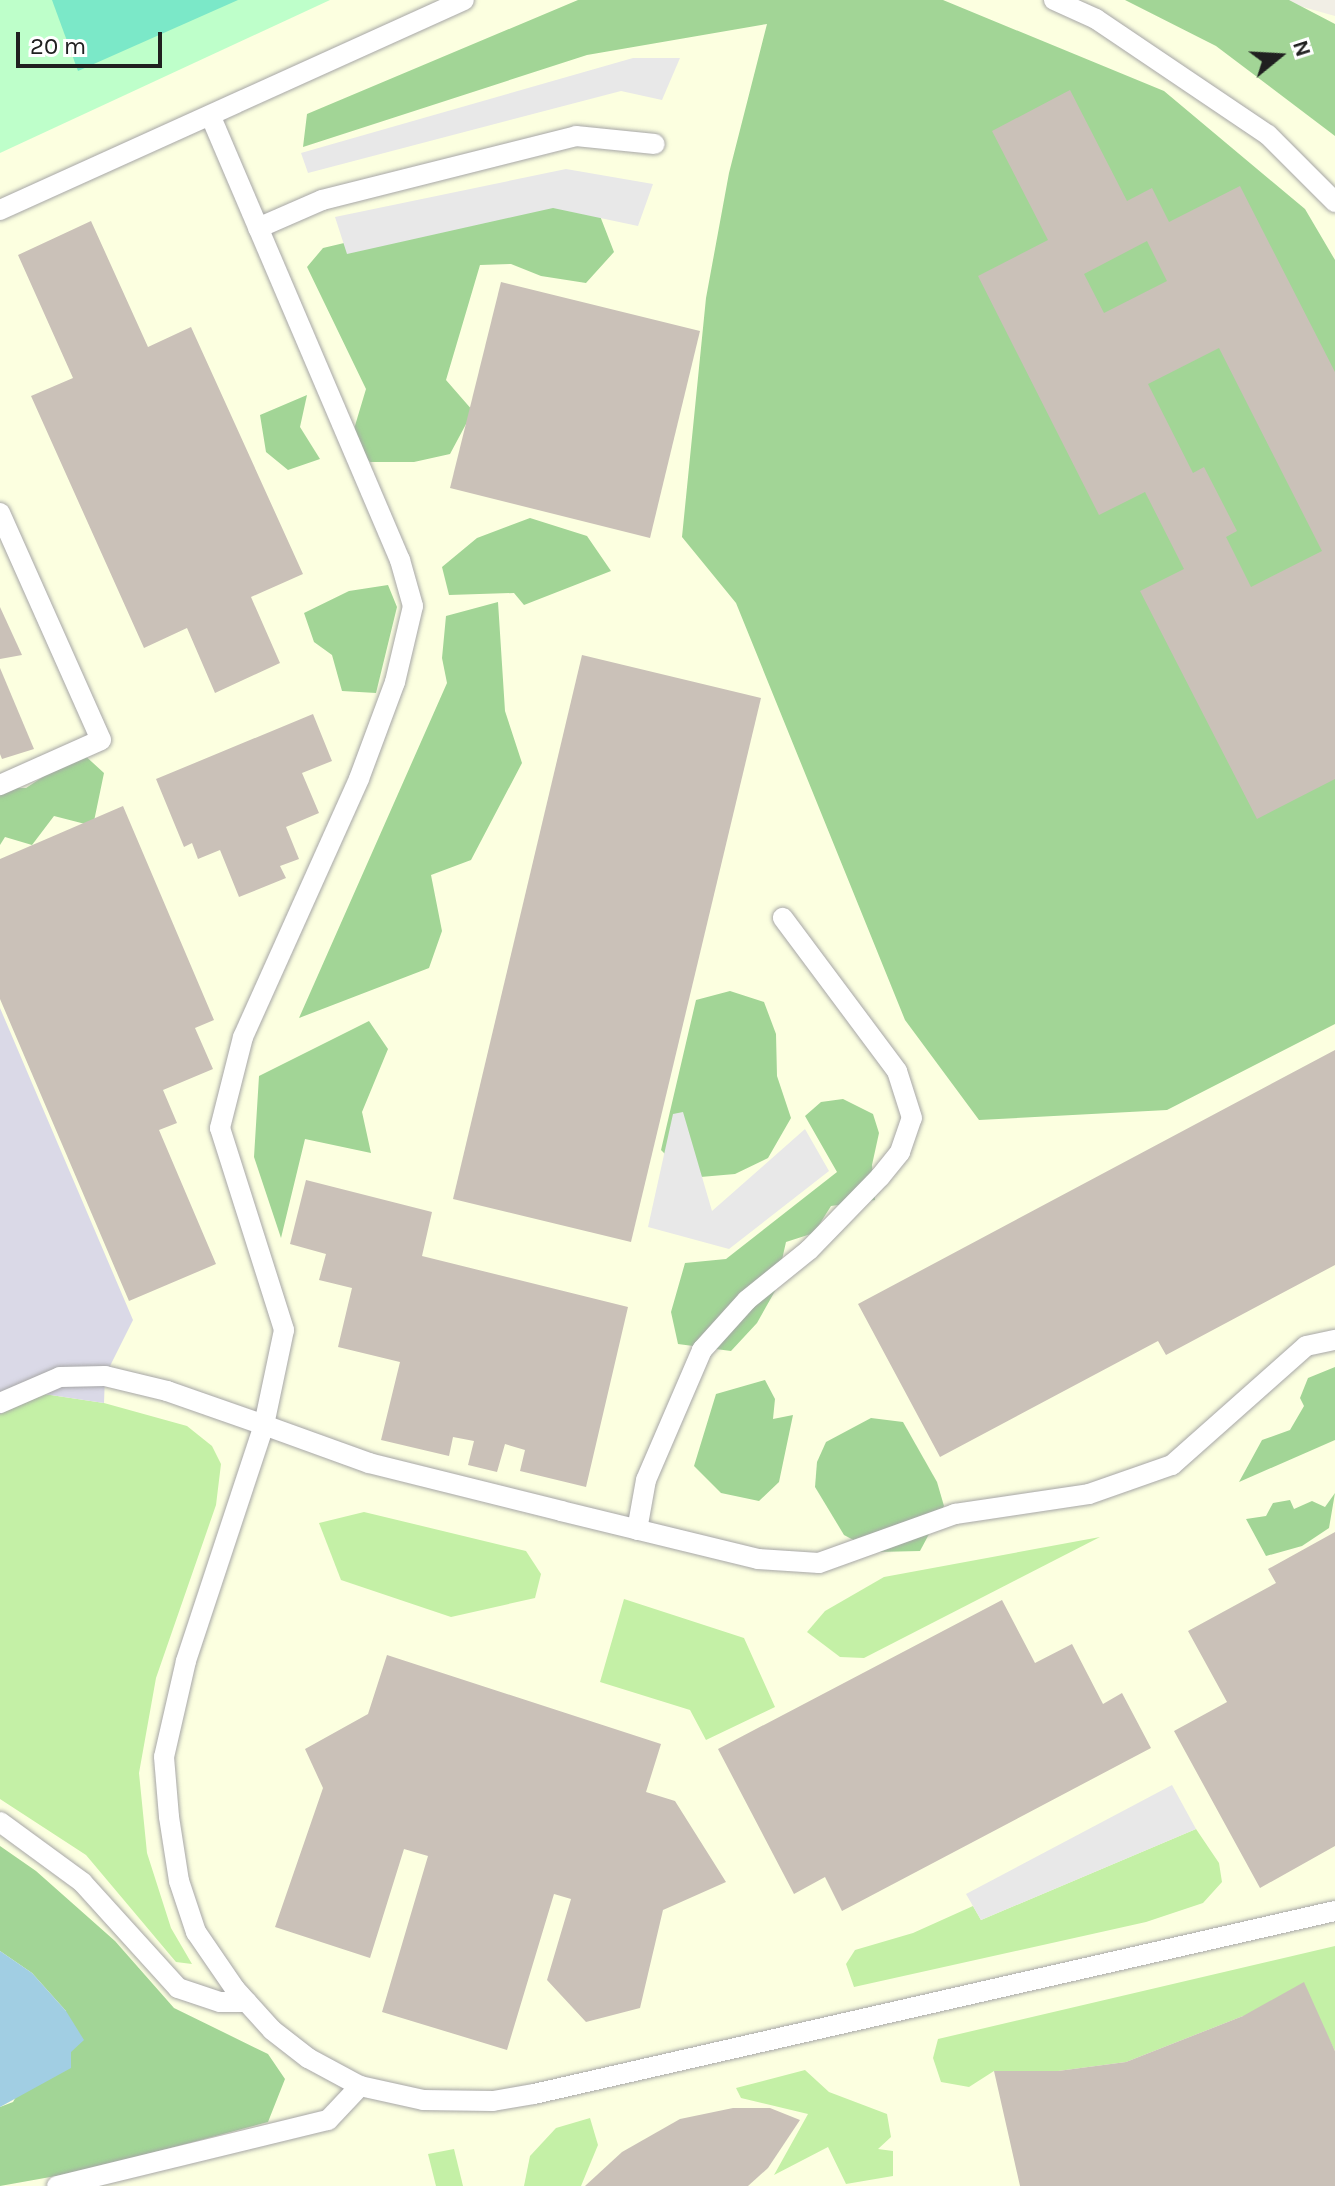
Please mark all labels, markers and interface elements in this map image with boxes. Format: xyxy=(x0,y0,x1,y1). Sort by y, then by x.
scale bar xyxy=(20,16,166,66)
north arrow xyxy=(1239,16,1319,96)
text: 20 m xyxy=(30,32,86,60)
text: N xyxy=(1287,37,1317,60)

